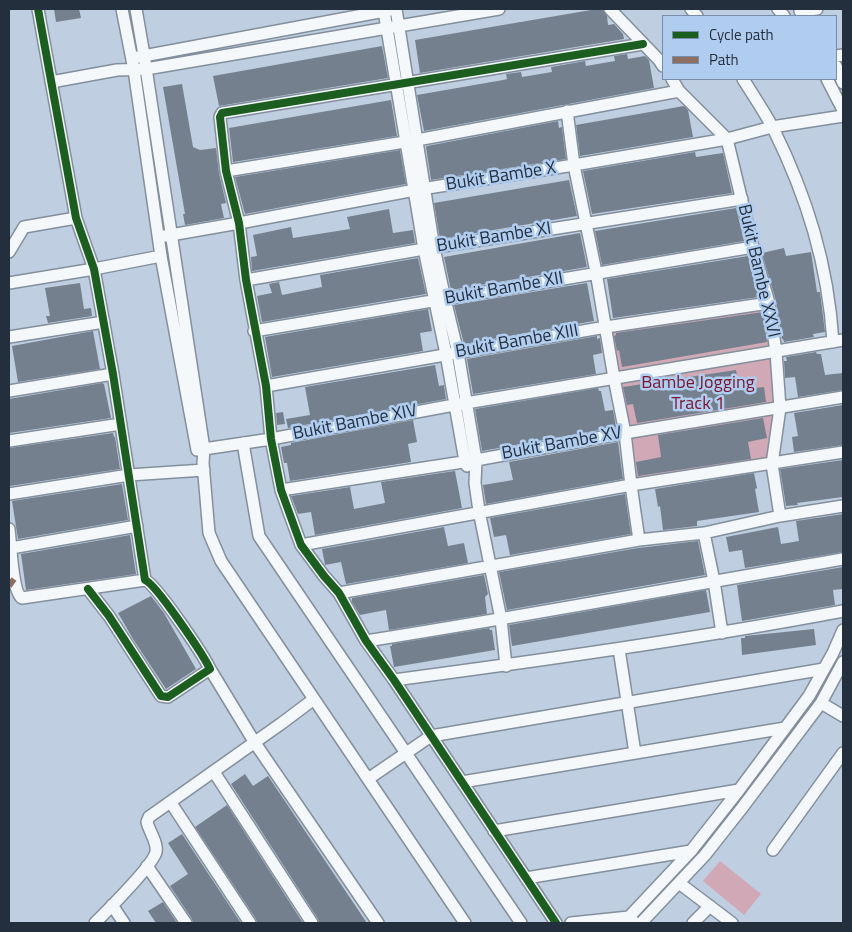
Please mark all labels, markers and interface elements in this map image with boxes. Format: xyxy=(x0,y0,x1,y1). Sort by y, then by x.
legend xyxy=(662,15,837,80)
text: Cycle path xyxy=(709,23,774,46)
text: Path xyxy=(709,48,739,71)
street label: Bukit Bambe X xyxy=(444,158,558,196)
street label: Bukit Bambe XXVI xyxy=(732,202,784,340)
street label: Bukit Bambe XI xyxy=(435,218,553,258)
street label: Bukit Bambe XII xyxy=(443,268,565,310)
street label: Bukit Bambe XIII xyxy=(454,321,580,363)
park label: Bambe Jogging Track 1 xyxy=(641,373,755,416)
street label: Bukit Bambe XIV xyxy=(291,400,419,446)
street label: Bukit Bambe XV xyxy=(500,423,624,465)

